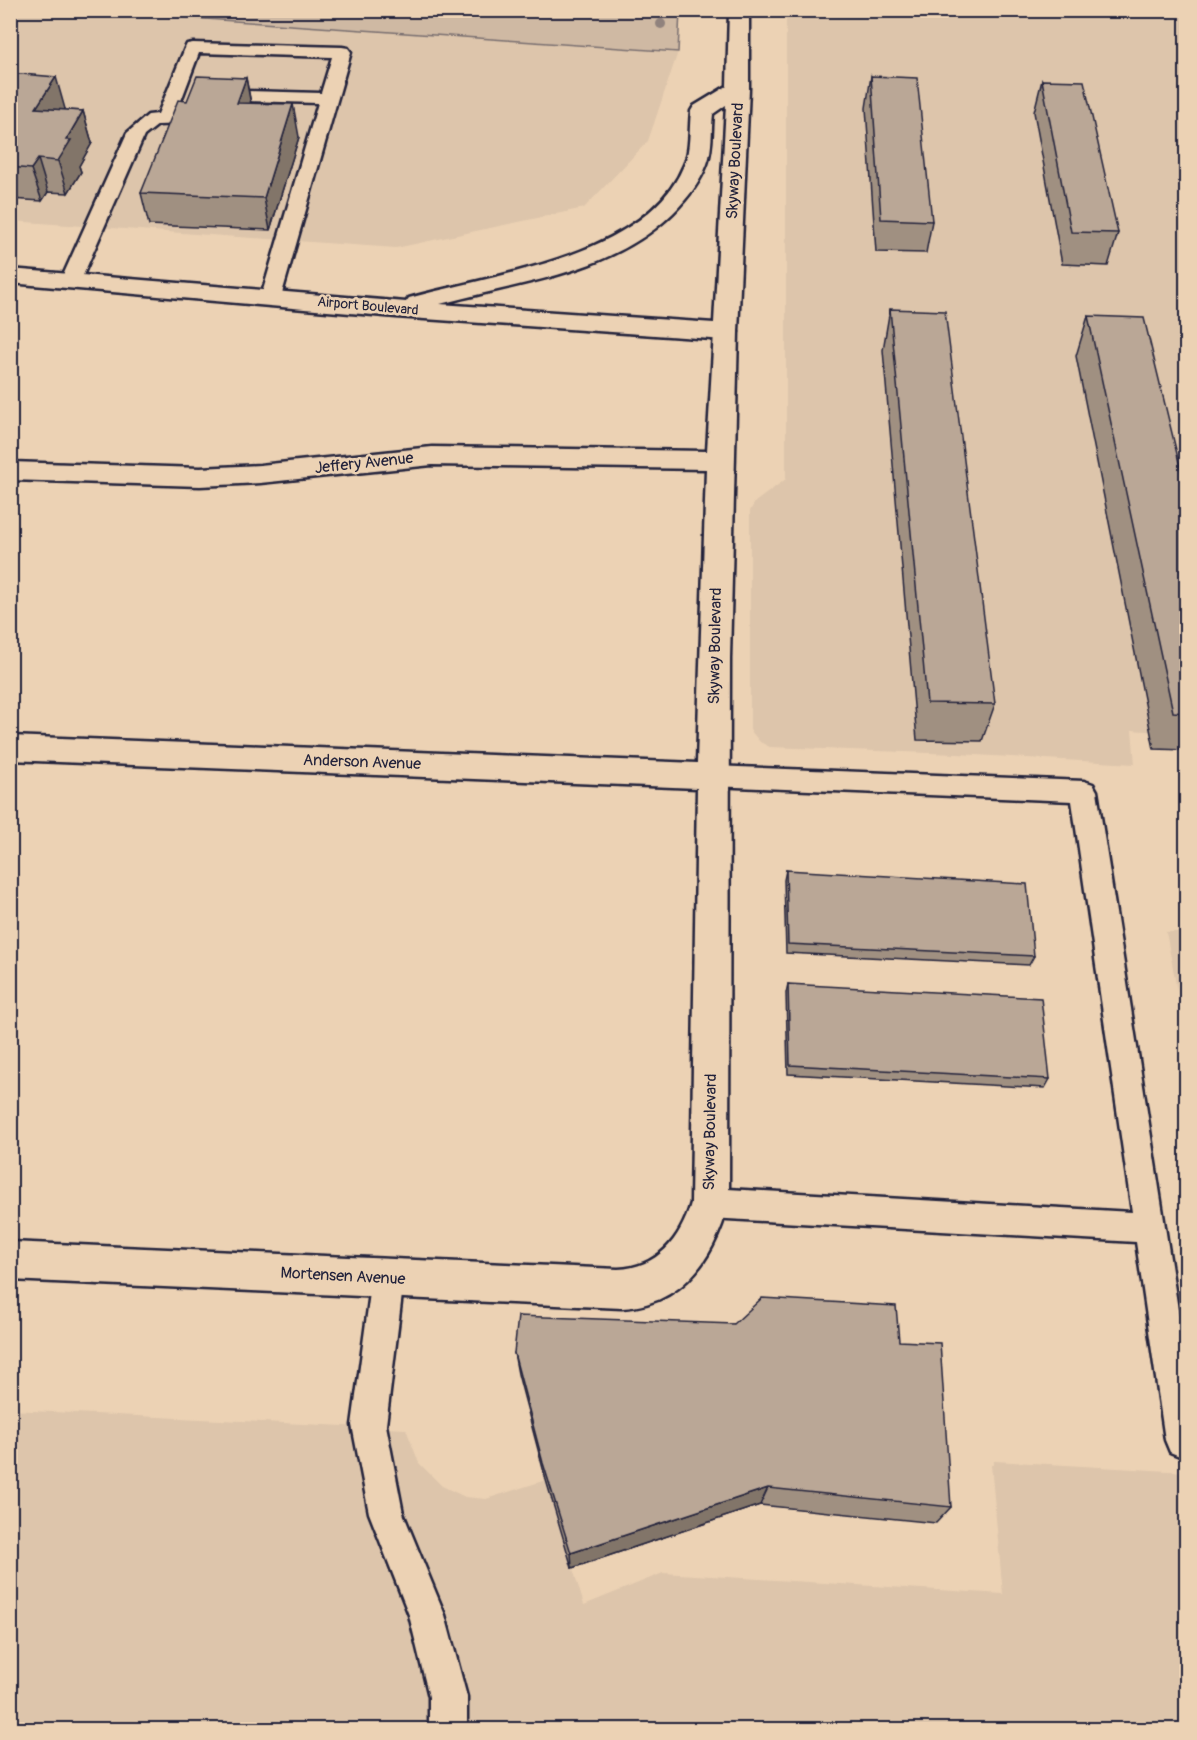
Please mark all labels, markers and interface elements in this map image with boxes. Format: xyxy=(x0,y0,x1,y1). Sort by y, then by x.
street label: Skyway Boulevard xyxy=(722,102,748,220)
street label: Airport Boulevard xyxy=(317,293,419,319)
street label: Jeffery Avenue xyxy=(314,448,414,478)
street label: Skyway Boulevard xyxy=(704,588,726,704)
street label: Anderson Avenue xyxy=(303,750,422,774)
street label: Skyway Boulevard xyxy=(699,1074,721,1190)
street label: Mortensen Avenue xyxy=(280,1263,406,1289)

